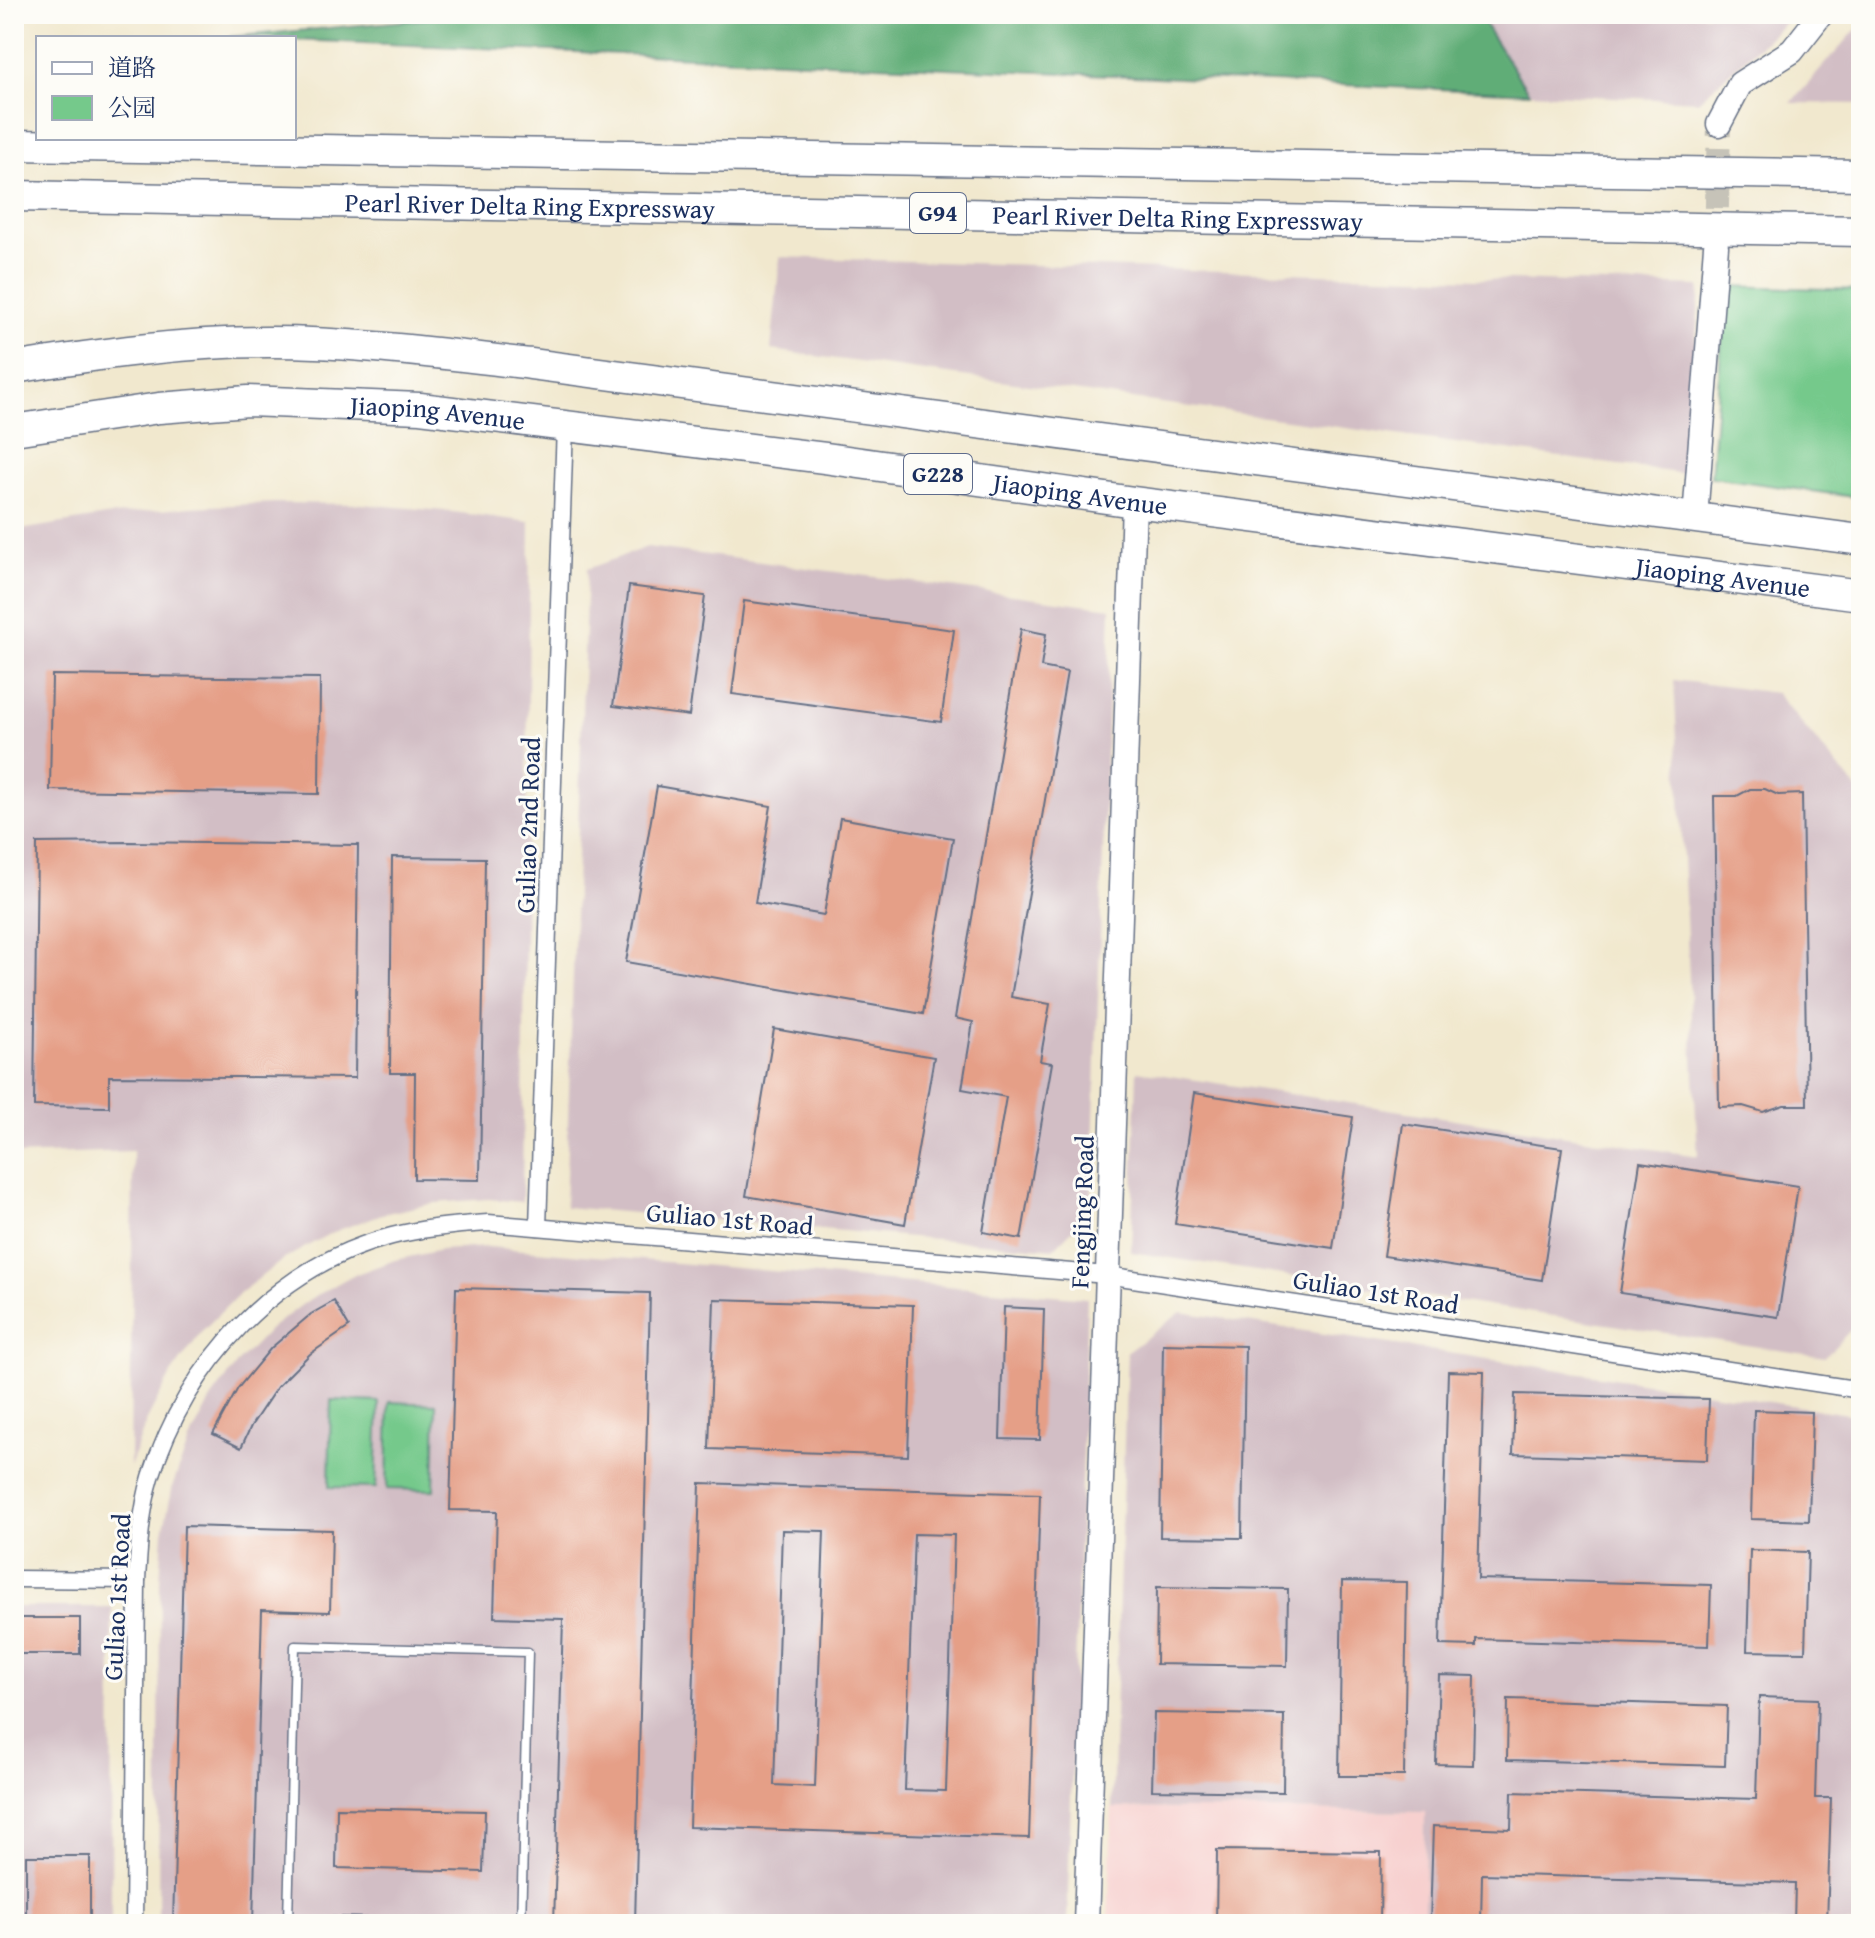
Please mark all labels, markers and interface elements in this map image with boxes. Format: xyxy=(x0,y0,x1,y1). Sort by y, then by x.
legend xyxy=(36,36,296,140)
text: 道路 xyxy=(108,50,156,85)
text: 公园 xyxy=(108,90,156,125)
street label: Pearl River Delta Ring Expressway xyxy=(344,182,716,228)
road number: G94 xyxy=(910,193,966,233)
street label: Pearl River Delta Ring Expressway xyxy=(992,195,1363,241)
street label: Jiaoping Avenue xyxy=(346,385,527,440)
road number: G228 xyxy=(904,454,972,494)
street label: Jiaoping Avenue xyxy=(988,462,1170,525)
street label: Jiaoping Avenue xyxy=(1630,546,1813,607)
street label: Guliao 2nd Road xyxy=(505,736,550,914)
street label: Fengjing Road xyxy=(1059,1135,1104,1289)
street label: Guliao 1st Road xyxy=(645,1192,815,1245)
street label: Guliao 1st Road xyxy=(1290,1259,1462,1324)
street label: Guliao 1st Road xyxy=(93,1512,140,1682)

